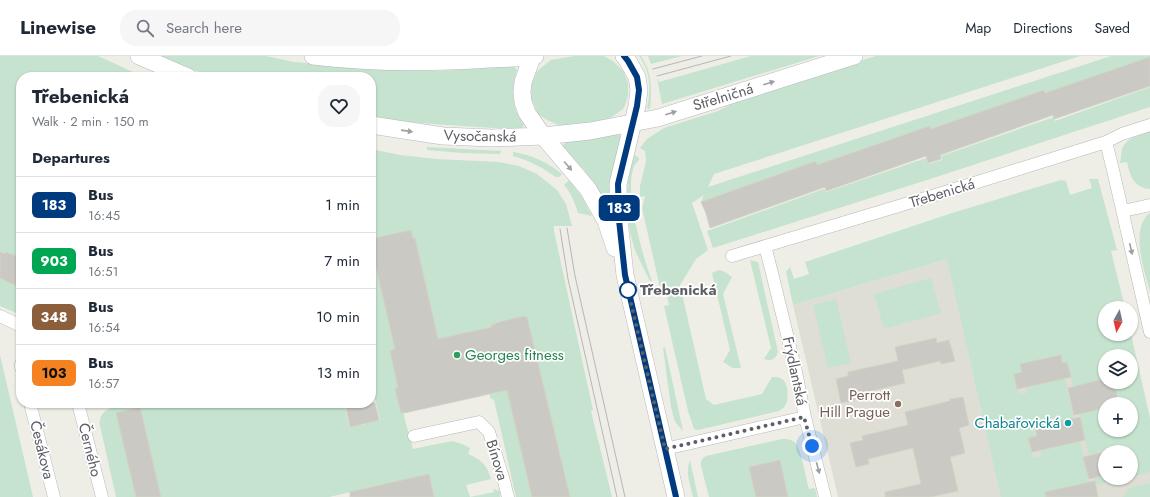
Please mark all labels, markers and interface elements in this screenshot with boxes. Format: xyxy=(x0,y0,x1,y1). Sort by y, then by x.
search box xyxy=(120,10,400,46)
text: Linewise xyxy=(20,14,96,41)
icon: search xyxy=(134,17,156,39)
text: Search here xyxy=(166,17,242,39)
text: Map xyxy=(965,18,991,38)
text: Directions xyxy=(1013,18,1073,38)
text: Saved xyxy=(1095,18,1130,38)
street label: Střelničná xyxy=(690,77,756,117)
one-way arrow xyxy=(763,80,775,86)
text: Třebenická xyxy=(32,83,129,110)
button: heart xyxy=(318,85,360,127)
one-way arrow xyxy=(666,110,678,116)
text: Walk · 2 min · 150 m xyxy=(32,112,149,131)
street label: Vysočanská xyxy=(443,124,517,148)
one-way arrow xyxy=(401,128,413,134)
text: Departures xyxy=(32,147,110,169)
one-way arrow xyxy=(564,161,573,171)
street label: Třebenická xyxy=(907,173,977,213)
text: Bus xyxy=(88,184,113,206)
text: 1 min xyxy=(325,194,360,216)
text: 183 xyxy=(42,195,66,215)
line badge: 183 xyxy=(596,195,642,221)
text: 183 xyxy=(607,198,631,218)
text: 16:45 xyxy=(88,206,120,225)
text: Bus xyxy=(88,240,113,262)
one-way arrow xyxy=(1129,243,1135,255)
text: 7 min xyxy=(324,250,360,272)
text: 903 xyxy=(40,251,68,271)
text: 16:51 xyxy=(88,262,118,281)
place label: Třebenická xyxy=(640,279,717,301)
marker: Třebenická xyxy=(619,281,637,299)
text: Bus xyxy=(88,296,113,318)
north arrow xyxy=(1098,301,1138,341)
map controls xyxy=(1098,301,1138,485)
text: 10 min xyxy=(316,306,360,328)
text: 348 xyxy=(40,307,68,327)
text: 16:54 xyxy=(88,318,120,337)
street label: Frýdlantská xyxy=(777,334,813,408)
place label: Georges fitness xyxy=(465,344,564,366)
button: layers xyxy=(1098,349,1138,389)
marker: Georges fitness xyxy=(452,350,462,360)
text: Bus xyxy=(88,352,113,374)
text: 13 min xyxy=(317,362,360,384)
text: 103 xyxy=(41,363,67,383)
text: 16:57 xyxy=(88,374,119,393)
place label: Perrott Hill Prague xyxy=(820,384,890,423)
button: + xyxy=(1098,397,1138,437)
marker: Perrott Hill Prague xyxy=(893,399,903,409)
place label: Chabařovická xyxy=(974,412,1060,434)
street label: Česákova xyxy=(24,418,60,482)
marker: Chabařovická xyxy=(1063,418,1073,428)
street label: Černého xyxy=(73,421,107,479)
your location xyxy=(802,436,822,456)
street label: Bínova xyxy=(480,437,514,483)
button: − xyxy=(1098,445,1138,485)
one-way arrow xyxy=(815,463,821,475)

